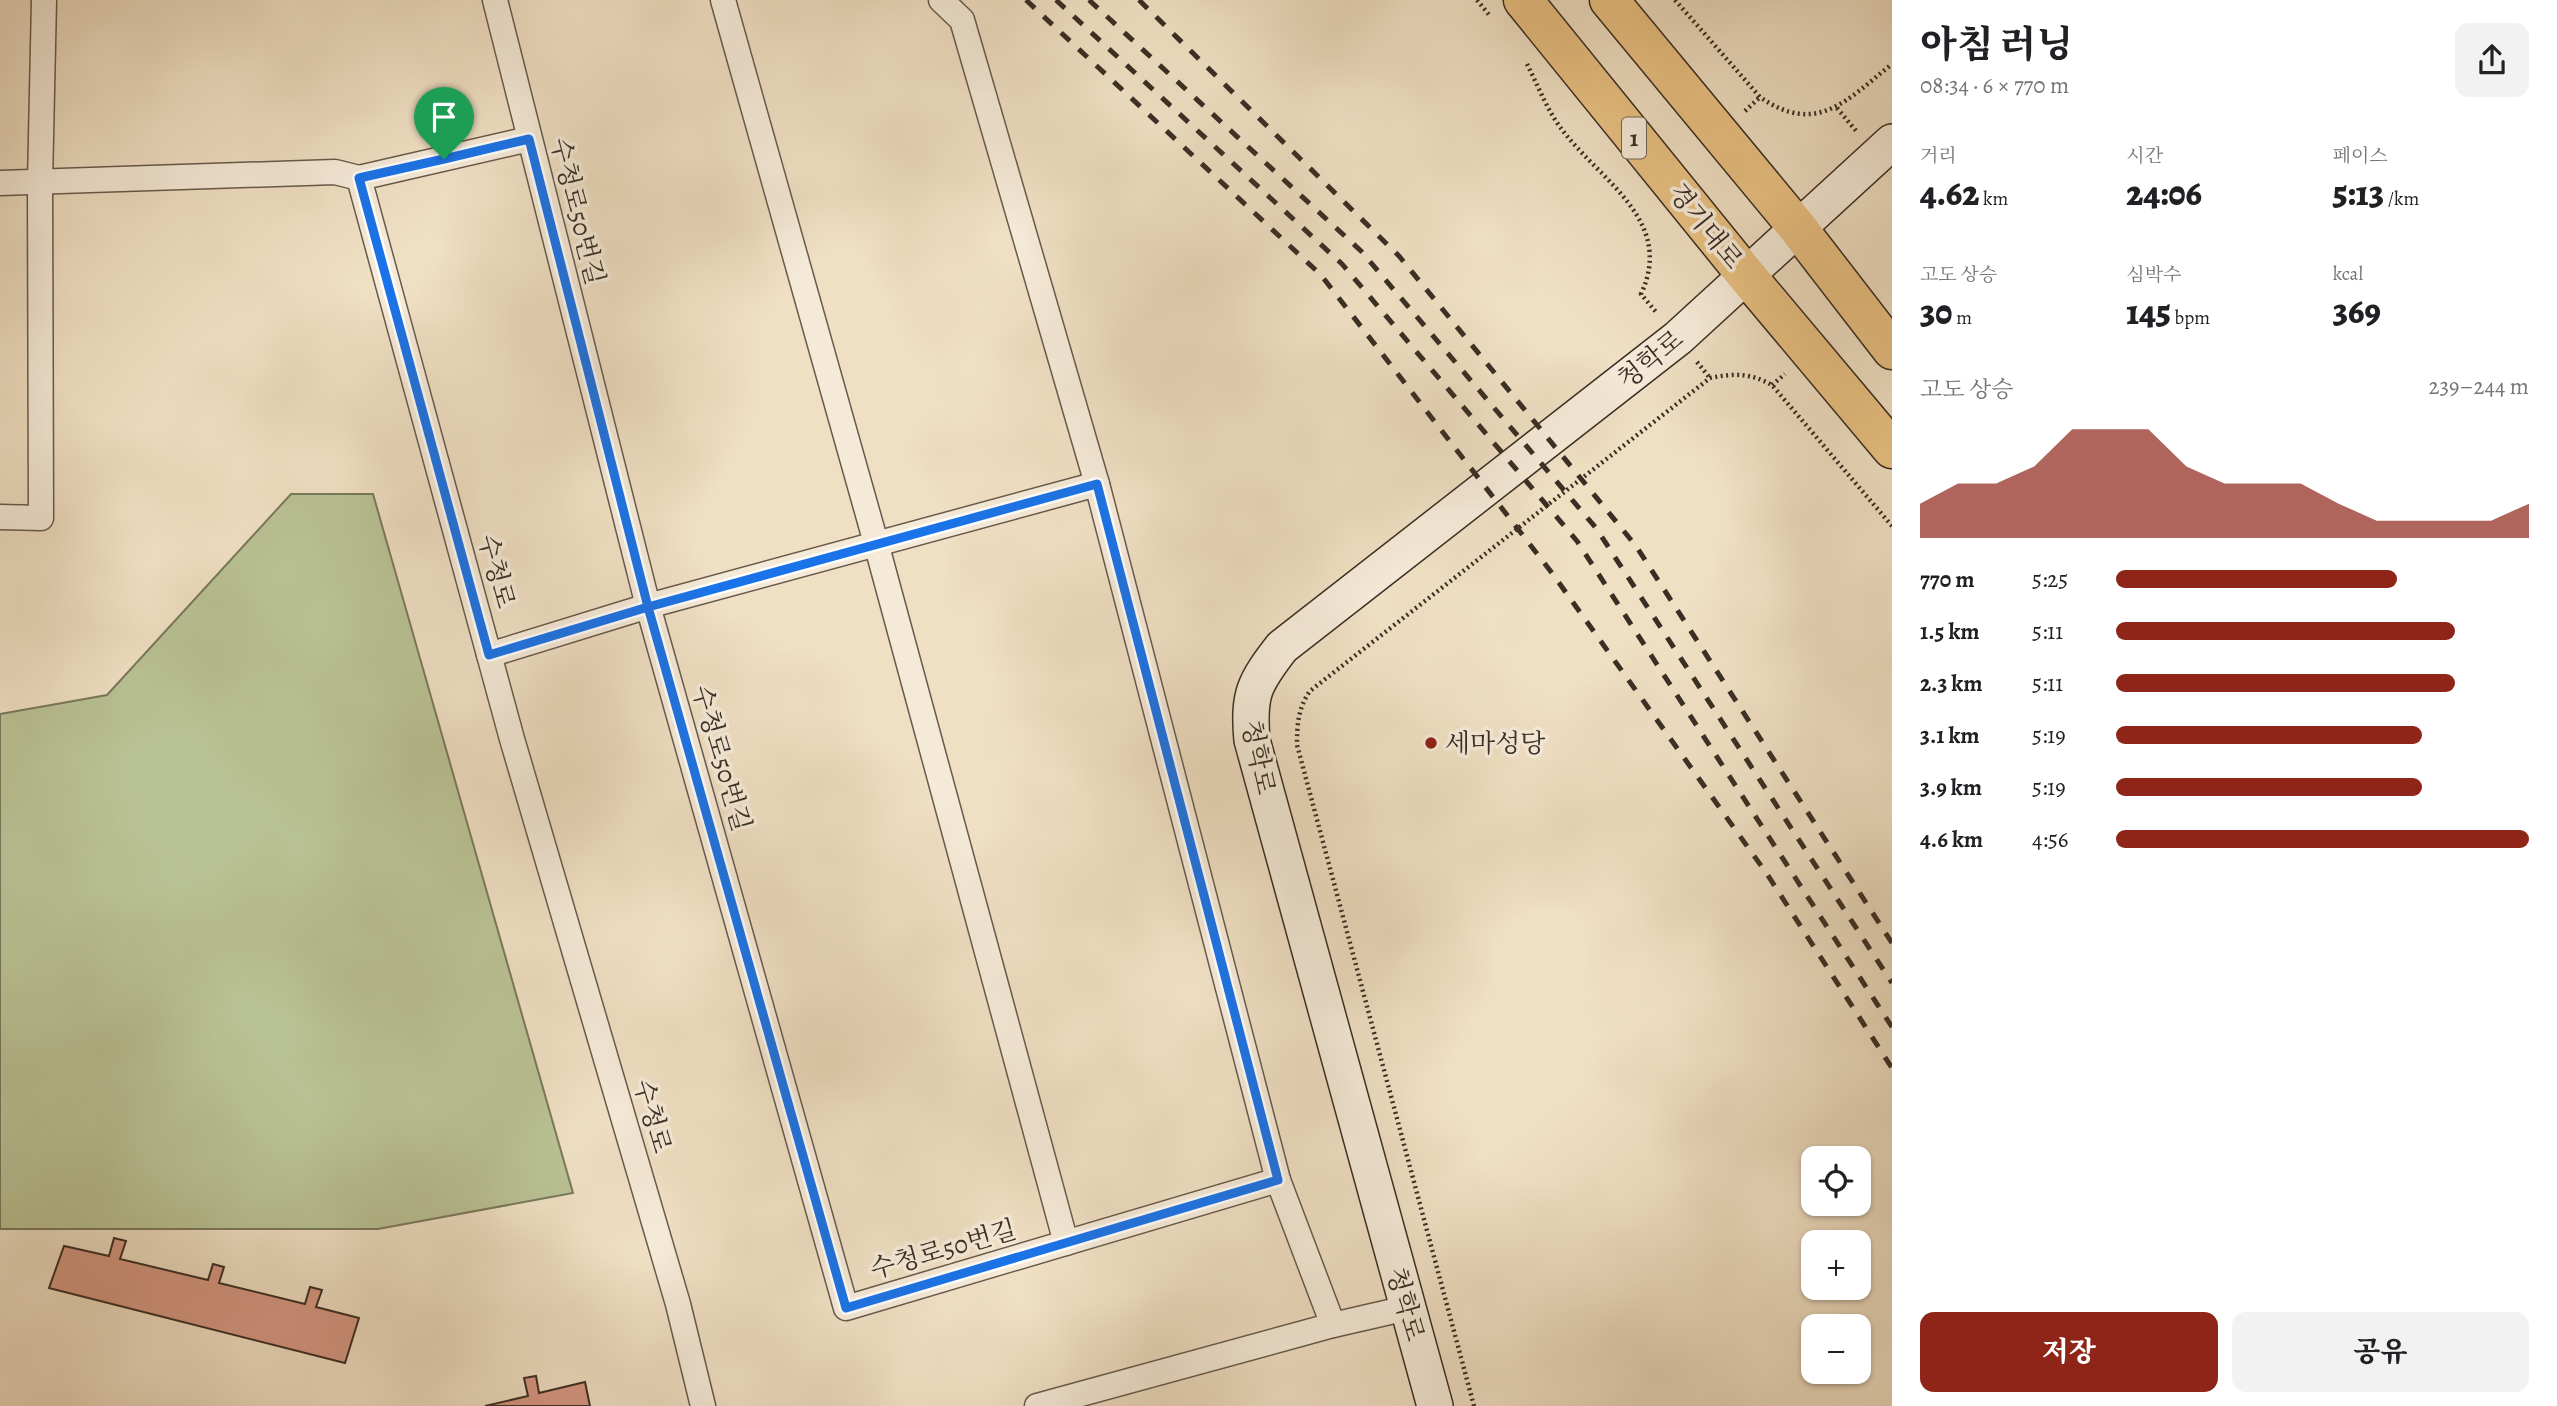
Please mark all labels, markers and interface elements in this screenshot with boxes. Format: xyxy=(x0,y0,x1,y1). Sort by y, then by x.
text: 아침 러닝 xyxy=(1920,18,2073,70)
button: share xyxy=(2455,23,2529,97)
text: 08:34 · 6 × 770 m xyxy=(1920,70,2069,101)
pin xyxy=(414,87,474,159)
icon: arrive xyxy=(425,98,463,136)
road number: 1 xyxy=(1622,118,1646,158)
street label: 수청로50번길 xyxy=(542,134,613,288)
text: 거리 xyxy=(1920,143,1957,169)
text: 시간 xyxy=(2126,143,2163,169)
text: 페이스 xyxy=(2333,143,2388,169)
text: 4.62 xyxy=(1920,169,1979,217)
text: 24:06 xyxy=(2126,169,2202,217)
text: 5:13 xyxy=(2333,169,2384,217)
street label: 경기대로 xyxy=(1660,176,1751,276)
text: km xyxy=(1979,186,2008,212)
text: /km xyxy=(2384,186,2419,212)
text: kcal xyxy=(2333,261,2363,287)
text: 고도 상승 xyxy=(1920,262,1997,288)
text: 심박수 xyxy=(2126,262,2181,288)
text: 369 xyxy=(2333,287,2381,335)
text: 30 xyxy=(1920,288,1952,336)
text: 145 xyxy=(2126,288,2171,336)
text: m xyxy=(1952,305,1972,331)
text: bpm xyxy=(2171,305,2210,331)
street label: 청학로 xyxy=(1610,322,1691,397)
text: 239–244 m xyxy=(2429,371,2529,402)
text: 고도 상승 xyxy=(1920,374,2013,405)
street label: 수청로 xyxy=(470,530,523,612)
text: 770 m xyxy=(1920,564,1975,595)
text: 5:25 xyxy=(2032,564,2068,595)
text: 1.5 km xyxy=(1920,616,1980,647)
text: 5:11 xyxy=(2032,616,2063,647)
text: 2.3 km xyxy=(1920,668,1983,699)
text: 5:11 xyxy=(2032,668,2063,699)
street label: 수청로50번길 xyxy=(684,681,759,835)
street label: 청학로 xyxy=(1234,717,1283,798)
text: 3.1 km xyxy=(1920,720,1980,751)
text: 5:19 xyxy=(2032,720,2066,751)
place label: 세마성당 xyxy=(1445,726,1545,761)
marker: 세마성당 xyxy=(1423,735,1439,751)
text: 3.9 km xyxy=(1920,772,1982,803)
text: 5:19 xyxy=(2032,772,2066,803)
text: 4.6 km xyxy=(1920,824,1983,855)
text: 4:56 xyxy=(2032,824,2068,855)
street label: 수청로 xyxy=(625,1075,680,1157)
map controls xyxy=(1801,1146,1871,1384)
button: locate xyxy=(1801,1146,1871,1216)
street label: 수청로50번길 xyxy=(866,1212,1020,1287)
button: + xyxy=(1801,1230,1871,1300)
street label: 청학로 xyxy=(1378,1263,1433,1345)
button: 저장 xyxy=(1920,1312,2218,1392)
button: 공유 xyxy=(2232,1312,2529,1392)
button: − xyxy=(1801,1314,1871,1384)

